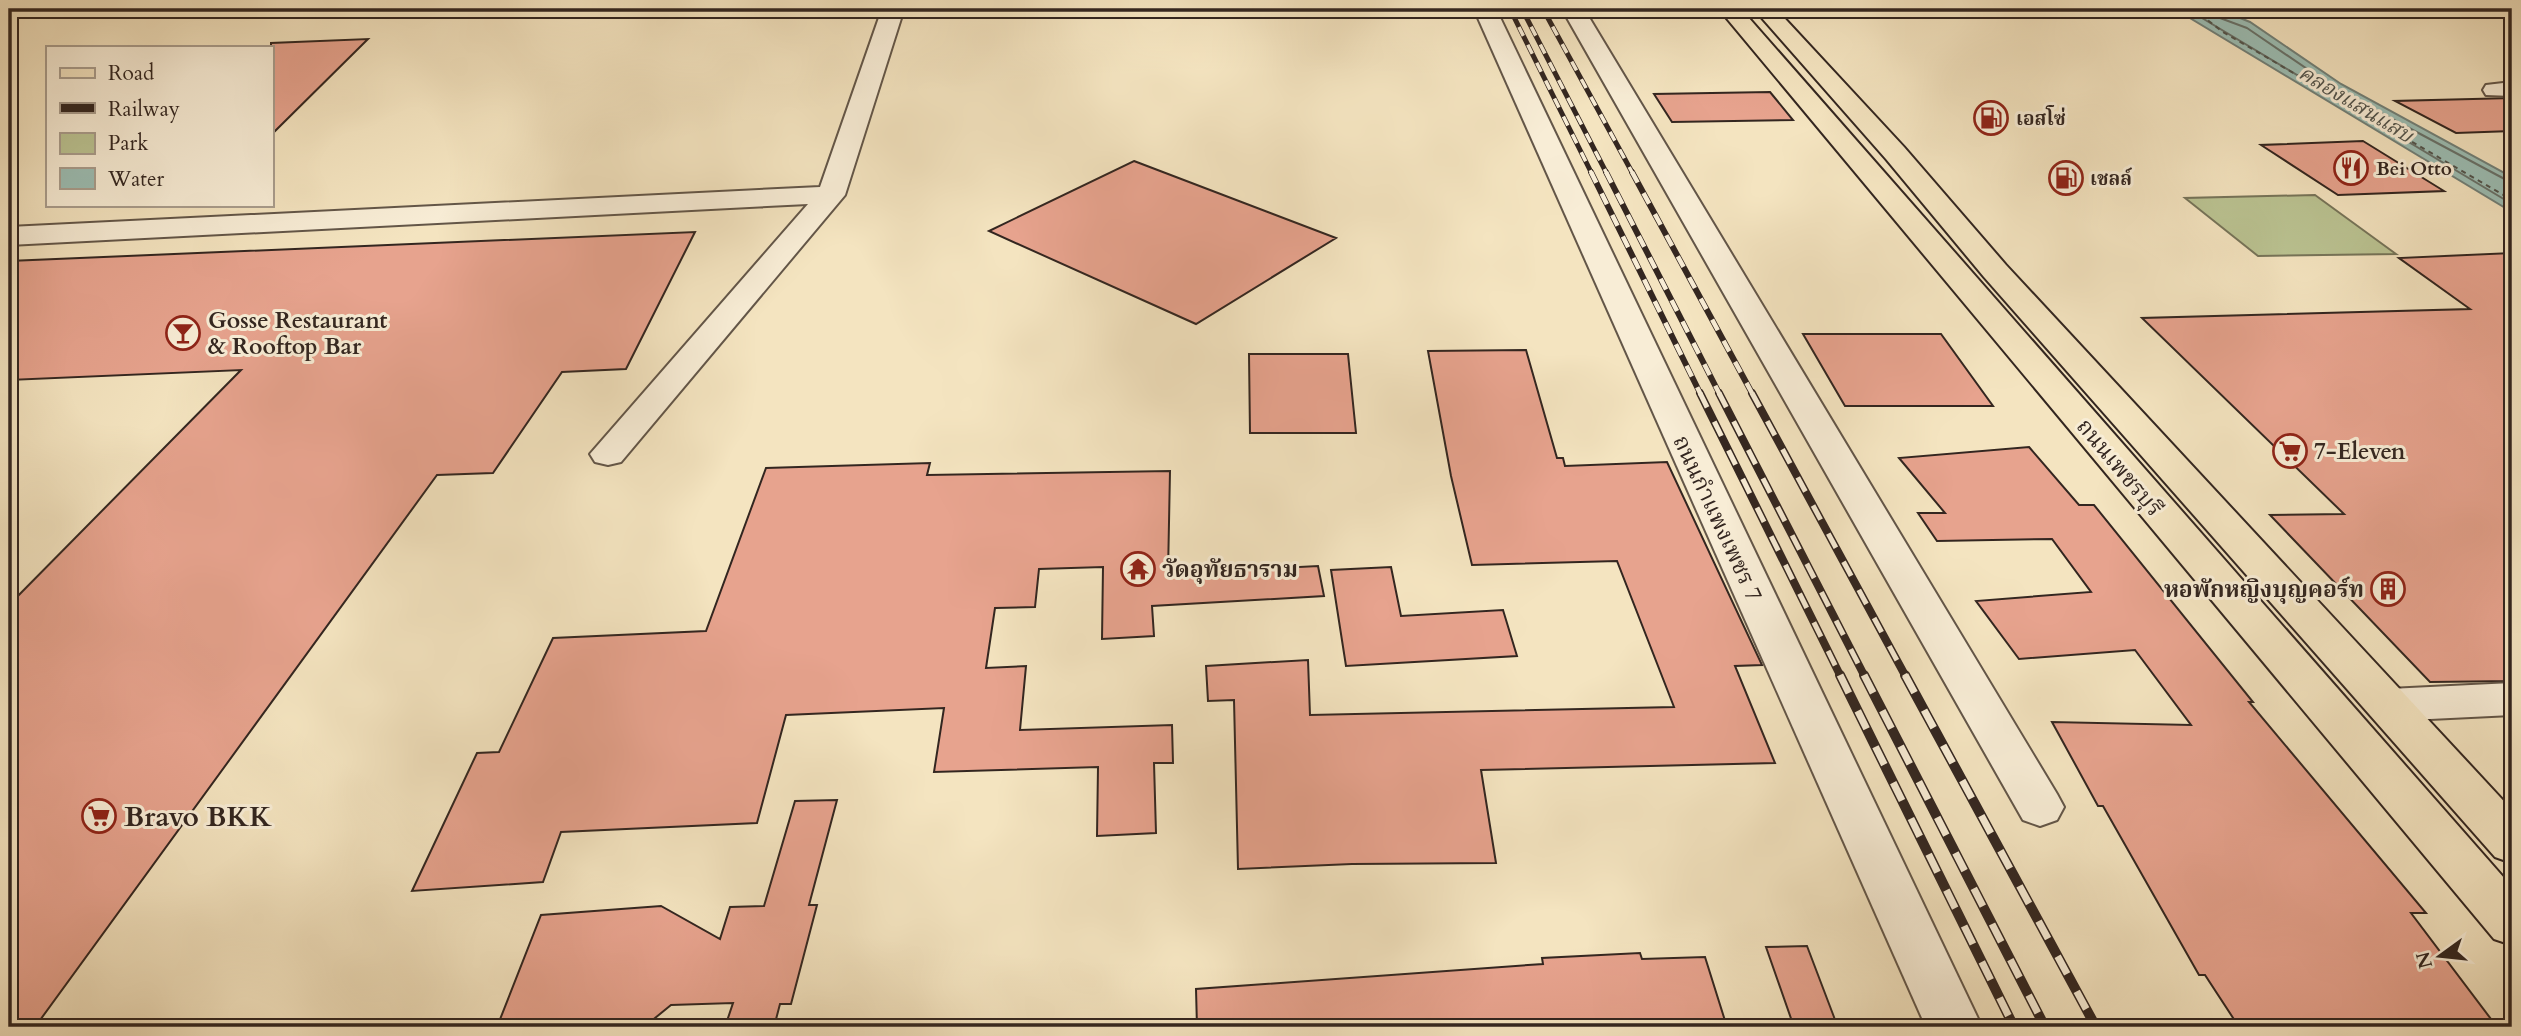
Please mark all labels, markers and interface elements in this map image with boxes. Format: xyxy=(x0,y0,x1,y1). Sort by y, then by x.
legend xyxy=(46,46,273,206)
text: Road xyxy=(108,59,154,88)
water label: คลองแสนแสบ xyxy=(2293,59,2420,151)
text: Railway xyxy=(108,95,180,124)
fuel station icon: เอสโซ่ xyxy=(1972,99,2010,137)
place label: เอสโซ่ xyxy=(2016,105,2066,132)
text: Park xyxy=(108,129,149,158)
restaurant icon: Bei Otto xyxy=(2332,149,2370,187)
place label: Bei Otto xyxy=(2376,156,2452,182)
fuel station icon: เชลล์ xyxy=(2047,159,2085,197)
text: Water xyxy=(107,165,164,194)
place label: เชลล์ xyxy=(2090,166,2133,192)
place label: Gosse Restaurant & Rooftop Bar xyxy=(208,305,387,362)
bar icon: Gosse Restaurant & Rooftop Bar xyxy=(164,314,202,352)
street label: ถนนเพชรบุรี xyxy=(2069,412,2170,523)
street label: ถนนกำแพงเพชร 7 xyxy=(1665,430,1770,606)
supermarket icon: 7-Eleven xyxy=(2271,432,2309,470)
place label: 7-Eleven xyxy=(2314,436,2406,467)
temple icon: วัดอุทัยธาราม xyxy=(1119,550,1157,588)
place label: วัดอุทัยธาราม xyxy=(1162,554,1298,585)
building icon: หอพักหญิงบุญคอร์ท xyxy=(2369,570,2407,608)
place label: หอพักหญิงบุญคอร์ท xyxy=(2164,574,2364,605)
supermarket icon: Bravo BKK xyxy=(80,797,118,835)
place label: Bravo BKK xyxy=(124,798,272,836)
north arrow xyxy=(2406,920,2476,990)
text: N xyxy=(2410,948,2439,971)

